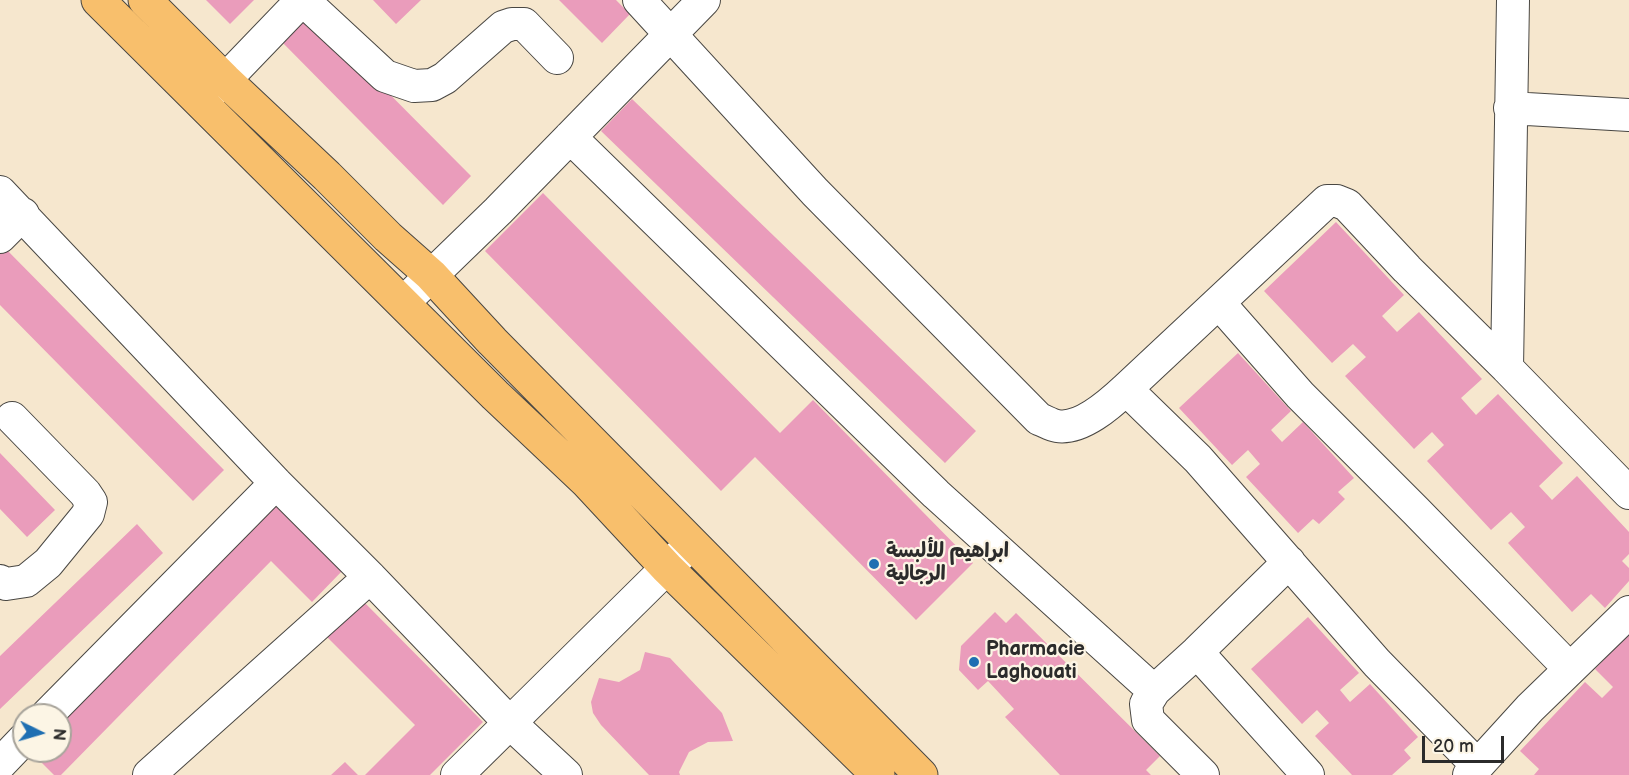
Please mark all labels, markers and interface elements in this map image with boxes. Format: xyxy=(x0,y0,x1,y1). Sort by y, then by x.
place label: ابراهيم للألبسة الرجالية xyxy=(886,540,1009,587)
marker: ابراهيم للألبسة الرجالية xyxy=(867,557,881,571)
place label: Pharmacie Laghouati xyxy=(986,638,1085,685)
marker: Pharmacie Laghouati xyxy=(967,655,981,669)
north arrow xyxy=(12,703,72,763)
scale bar xyxy=(1425,724,1508,762)
text: N xyxy=(48,728,68,741)
text: 20 m xyxy=(1433,736,1474,757)

